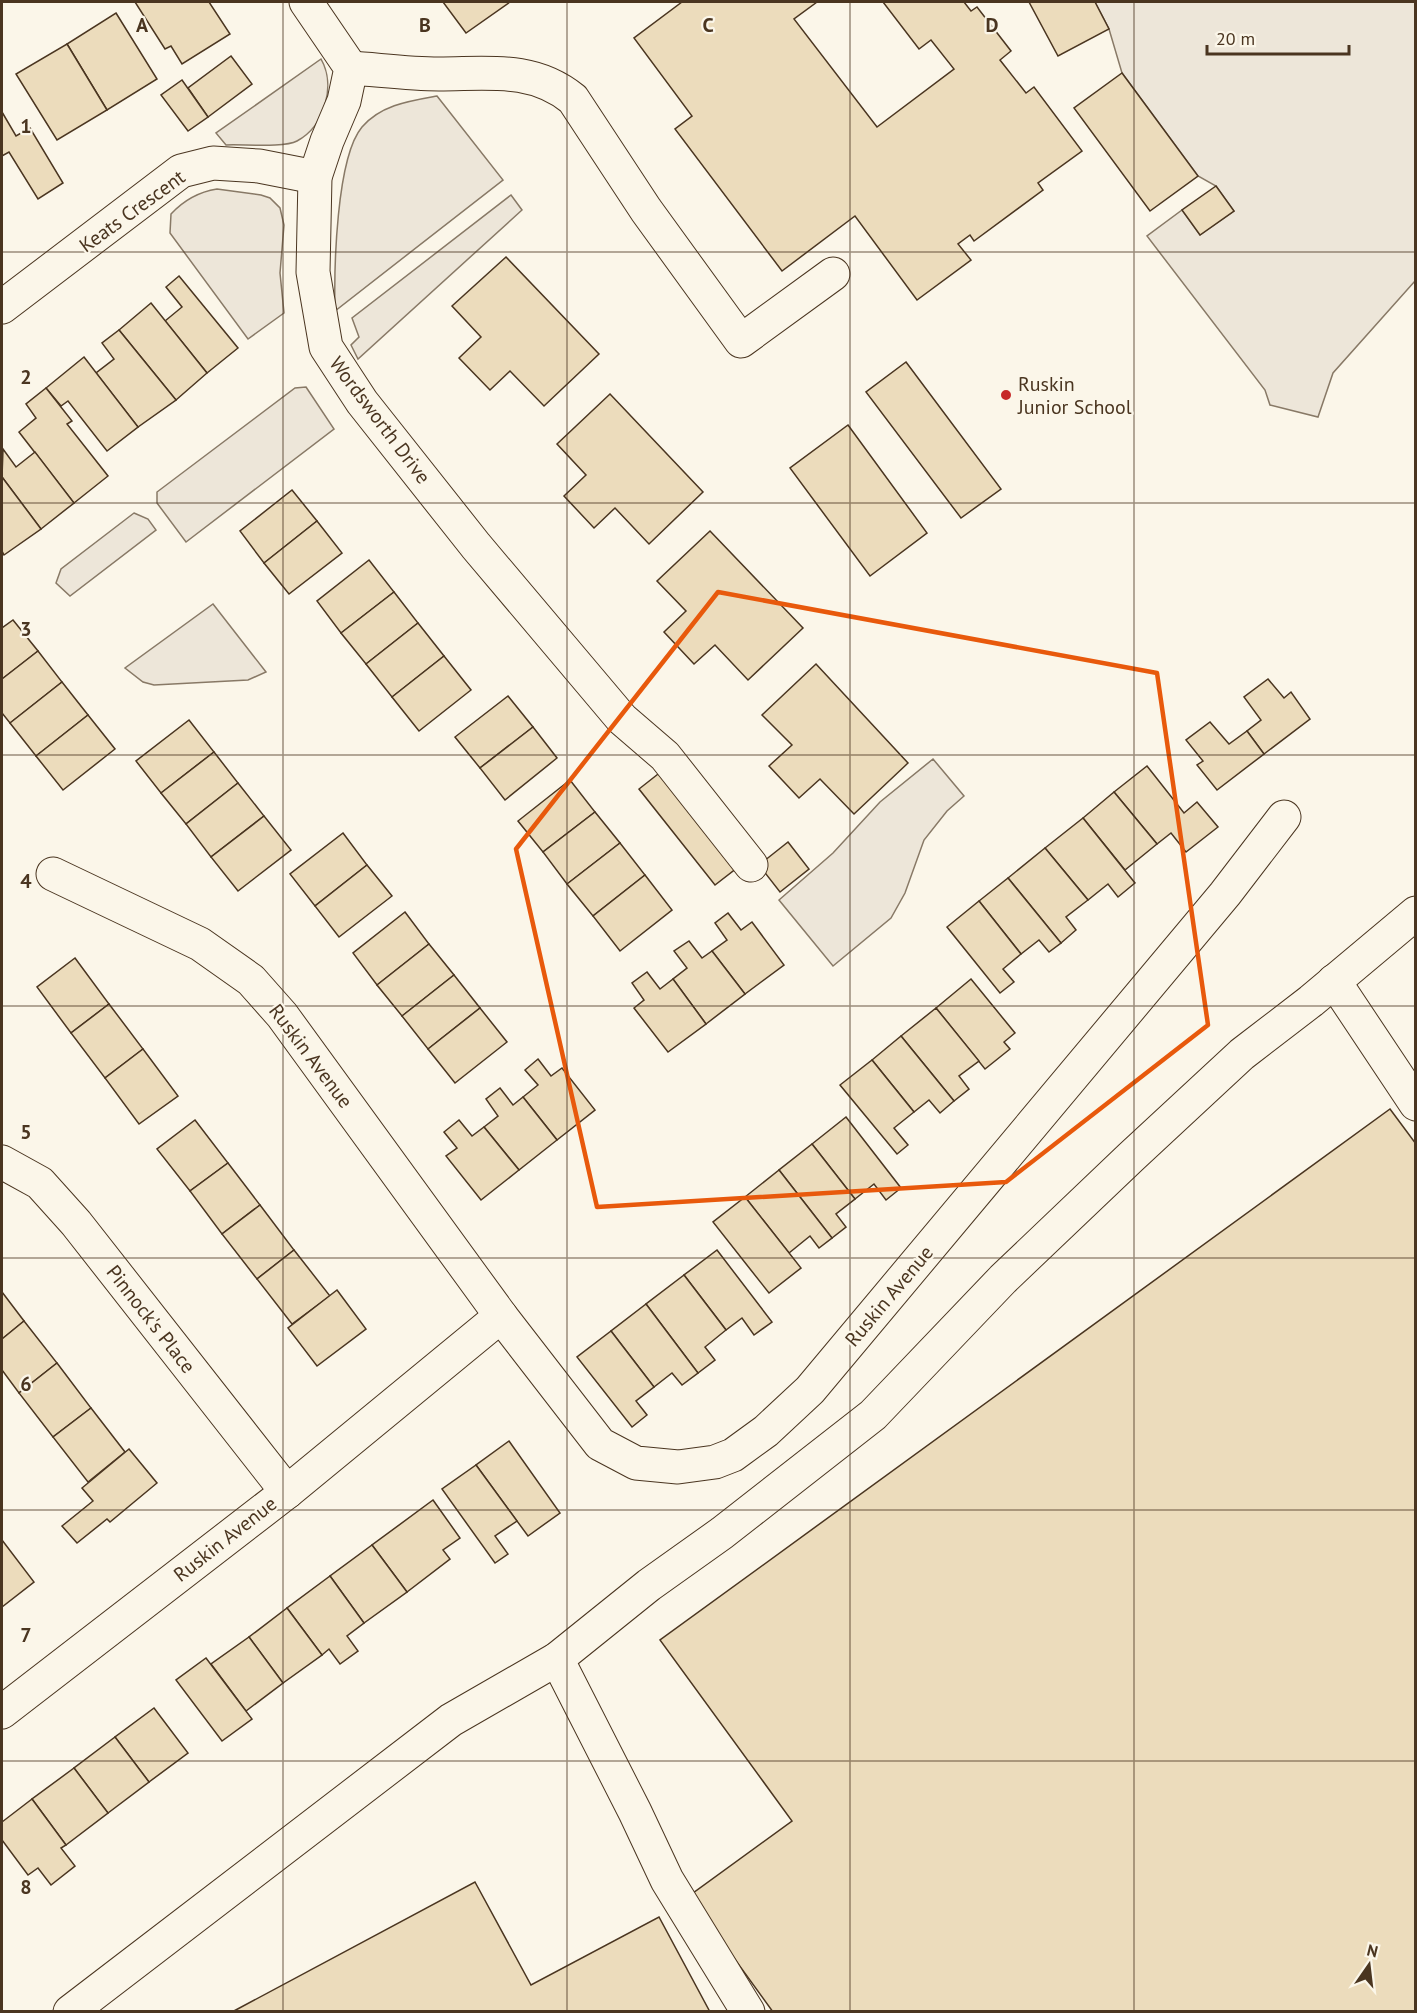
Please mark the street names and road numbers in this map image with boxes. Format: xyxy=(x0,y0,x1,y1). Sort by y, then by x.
street label: Keats Crescent xyxy=(74,164,190,258)
street label: Wordsworth Drive xyxy=(324,351,436,489)
street label: Ruskin Avenue xyxy=(263,999,359,1113)
street label: Ruskin Avenue xyxy=(839,1240,939,1352)
street label: Pinnock's Place xyxy=(101,1260,201,1378)
street label: Ruskin Avenue xyxy=(168,1491,282,1587)

